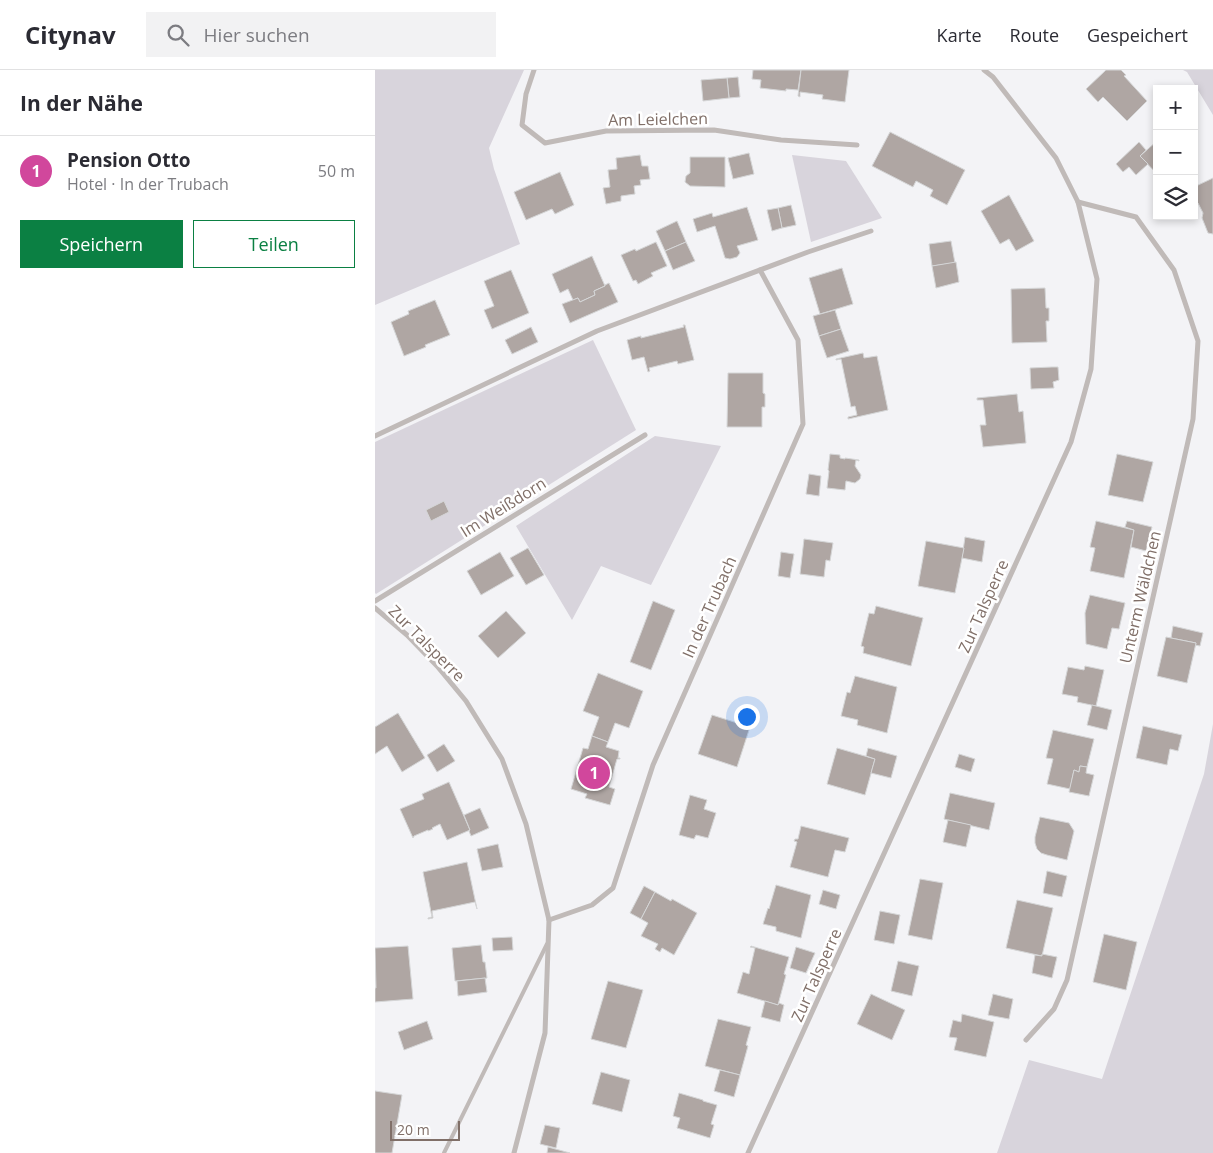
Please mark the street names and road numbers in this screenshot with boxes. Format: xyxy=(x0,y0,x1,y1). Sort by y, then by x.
street label: Am Leielchen xyxy=(608,107,708,131)
street label: Im Weißdorn xyxy=(456,472,550,542)
street label: Unterm Wäldchen xyxy=(1114,529,1166,665)
street label: In der Trubach xyxy=(677,553,741,661)
street label: Zur Talsperre xyxy=(953,556,1013,656)
street label: Zur Talsperre xyxy=(384,600,470,686)
street label: Zur Talsperre xyxy=(786,925,846,1025)

